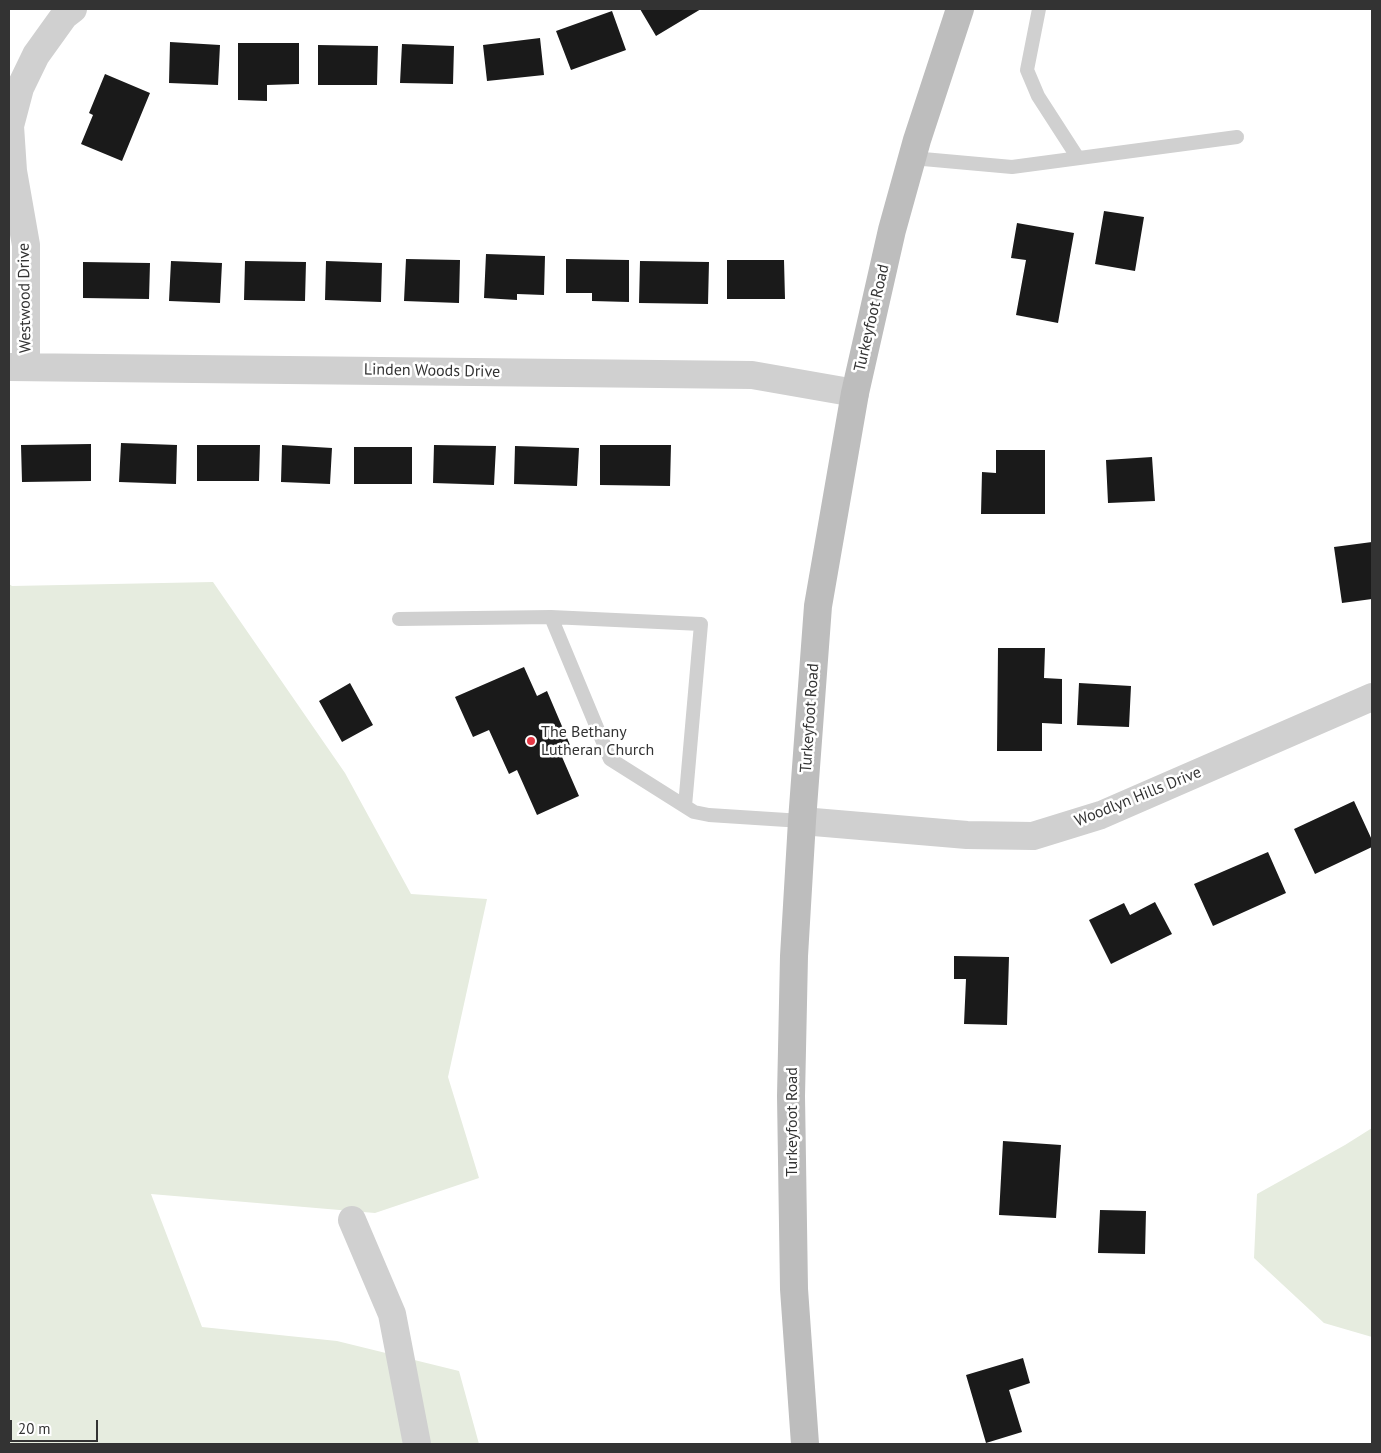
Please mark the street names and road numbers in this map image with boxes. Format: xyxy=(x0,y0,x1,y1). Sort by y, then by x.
street label: Westwood Drive xyxy=(14,243,36,353)
street label: Turkeyfoot Road xyxy=(850,262,894,374)
street label: Linden Woods Drive xyxy=(364,360,500,382)
street label: Turkeyfoot Road xyxy=(797,663,823,773)
street label: Woodlyn Hills Drive xyxy=(1072,763,1204,831)
street label: Turkeyfoot Road xyxy=(782,1067,802,1177)

